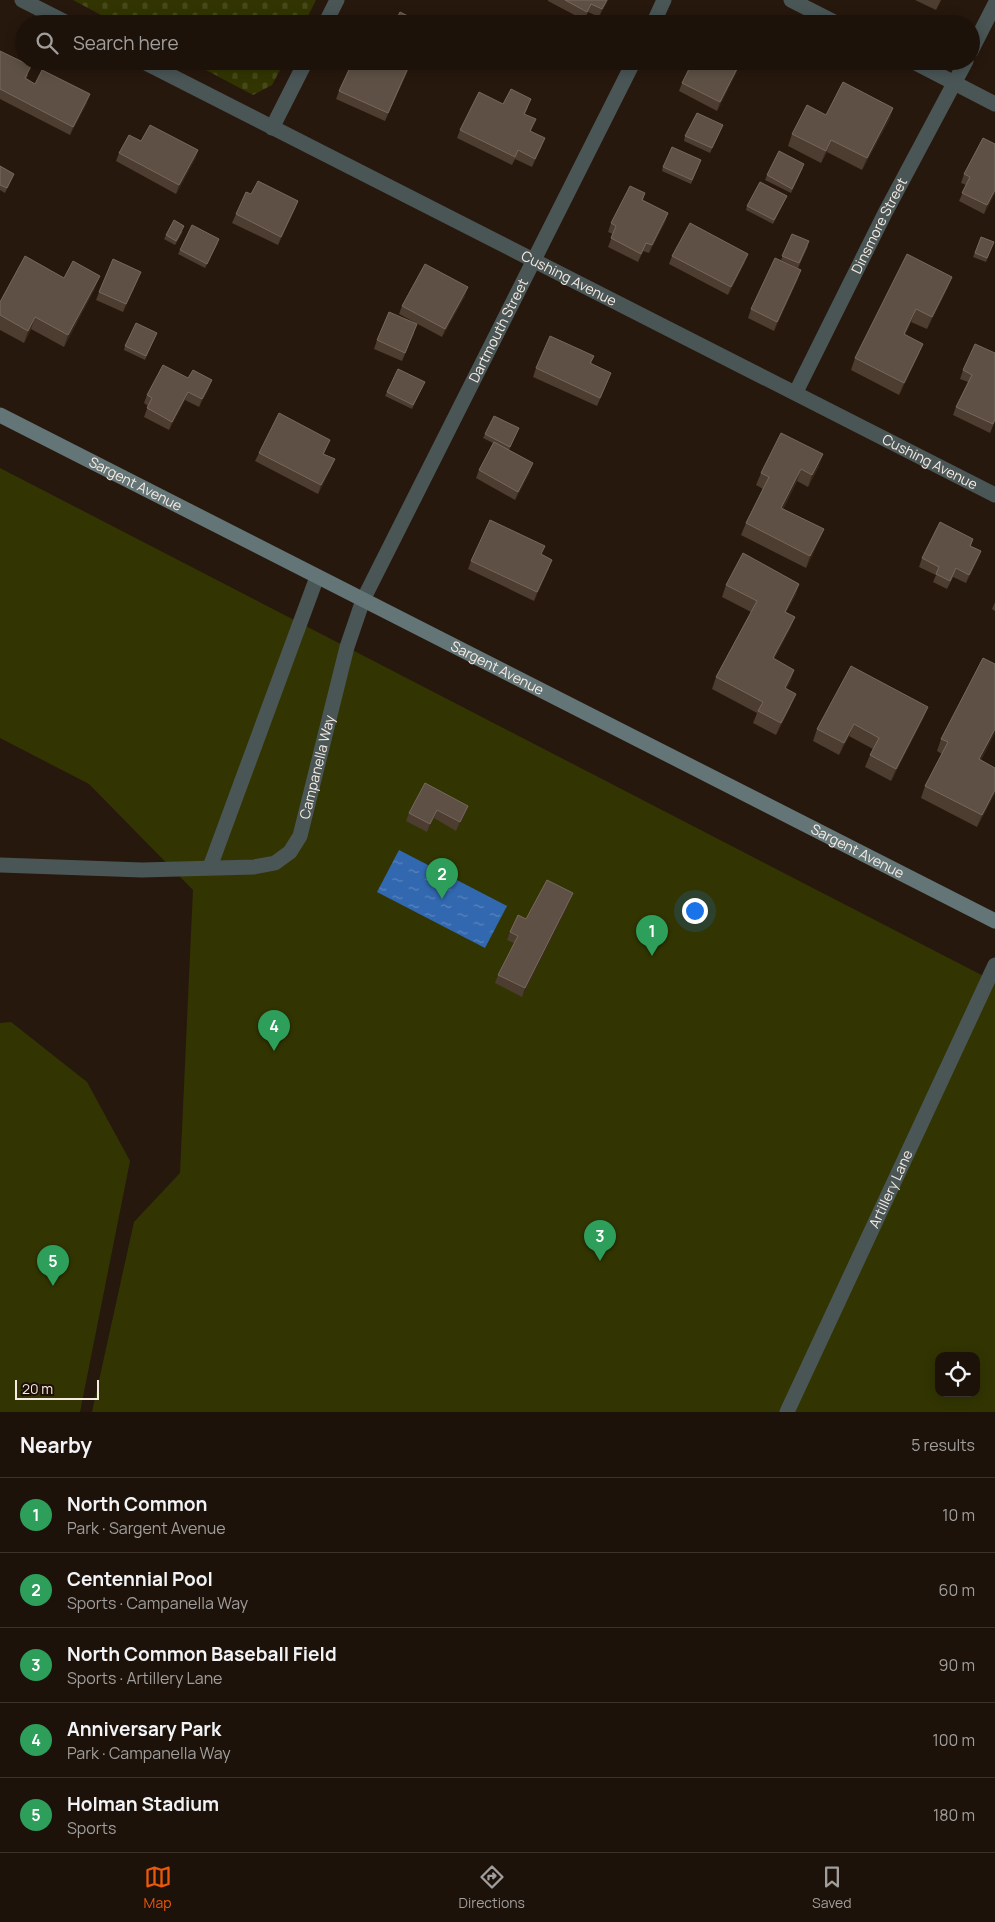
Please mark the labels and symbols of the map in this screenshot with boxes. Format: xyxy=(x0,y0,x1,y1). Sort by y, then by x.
street label: Dinsmore Street xyxy=(846,174,911,277)
street label: Cushing Avenue xyxy=(518,246,620,310)
street label: Dartmouth Street xyxy=(464,275,532,386)
street label: Cushing Avenue xyxy=(879,429,981,494)
street label: Sargent Avenue xyxy=(86,452,186,515)
street label: Sargent Avenue xyxy=(448,636,547,699)
street label: Campanella Way xyxy=(295,712,339,821)
street label: Sargent Avenue xyxy=(808,819,908,882)
pin: 2 xyxy=(426,858,458,899)
your location xyxy=(682,898,708,924)
pin: 1 xyxy=(636,915,668,956)
pin: 4 xyxy=(258,1010,290,1051)
street label: Artillery Lane xyxy=(864,1147,917,1231)
pin: 3 xyxy=(584,1220,616,1261)
pin: 5 xyxy=(37,1245,69,1286)
scale bar xyxy=(15,1377,99,1400)

